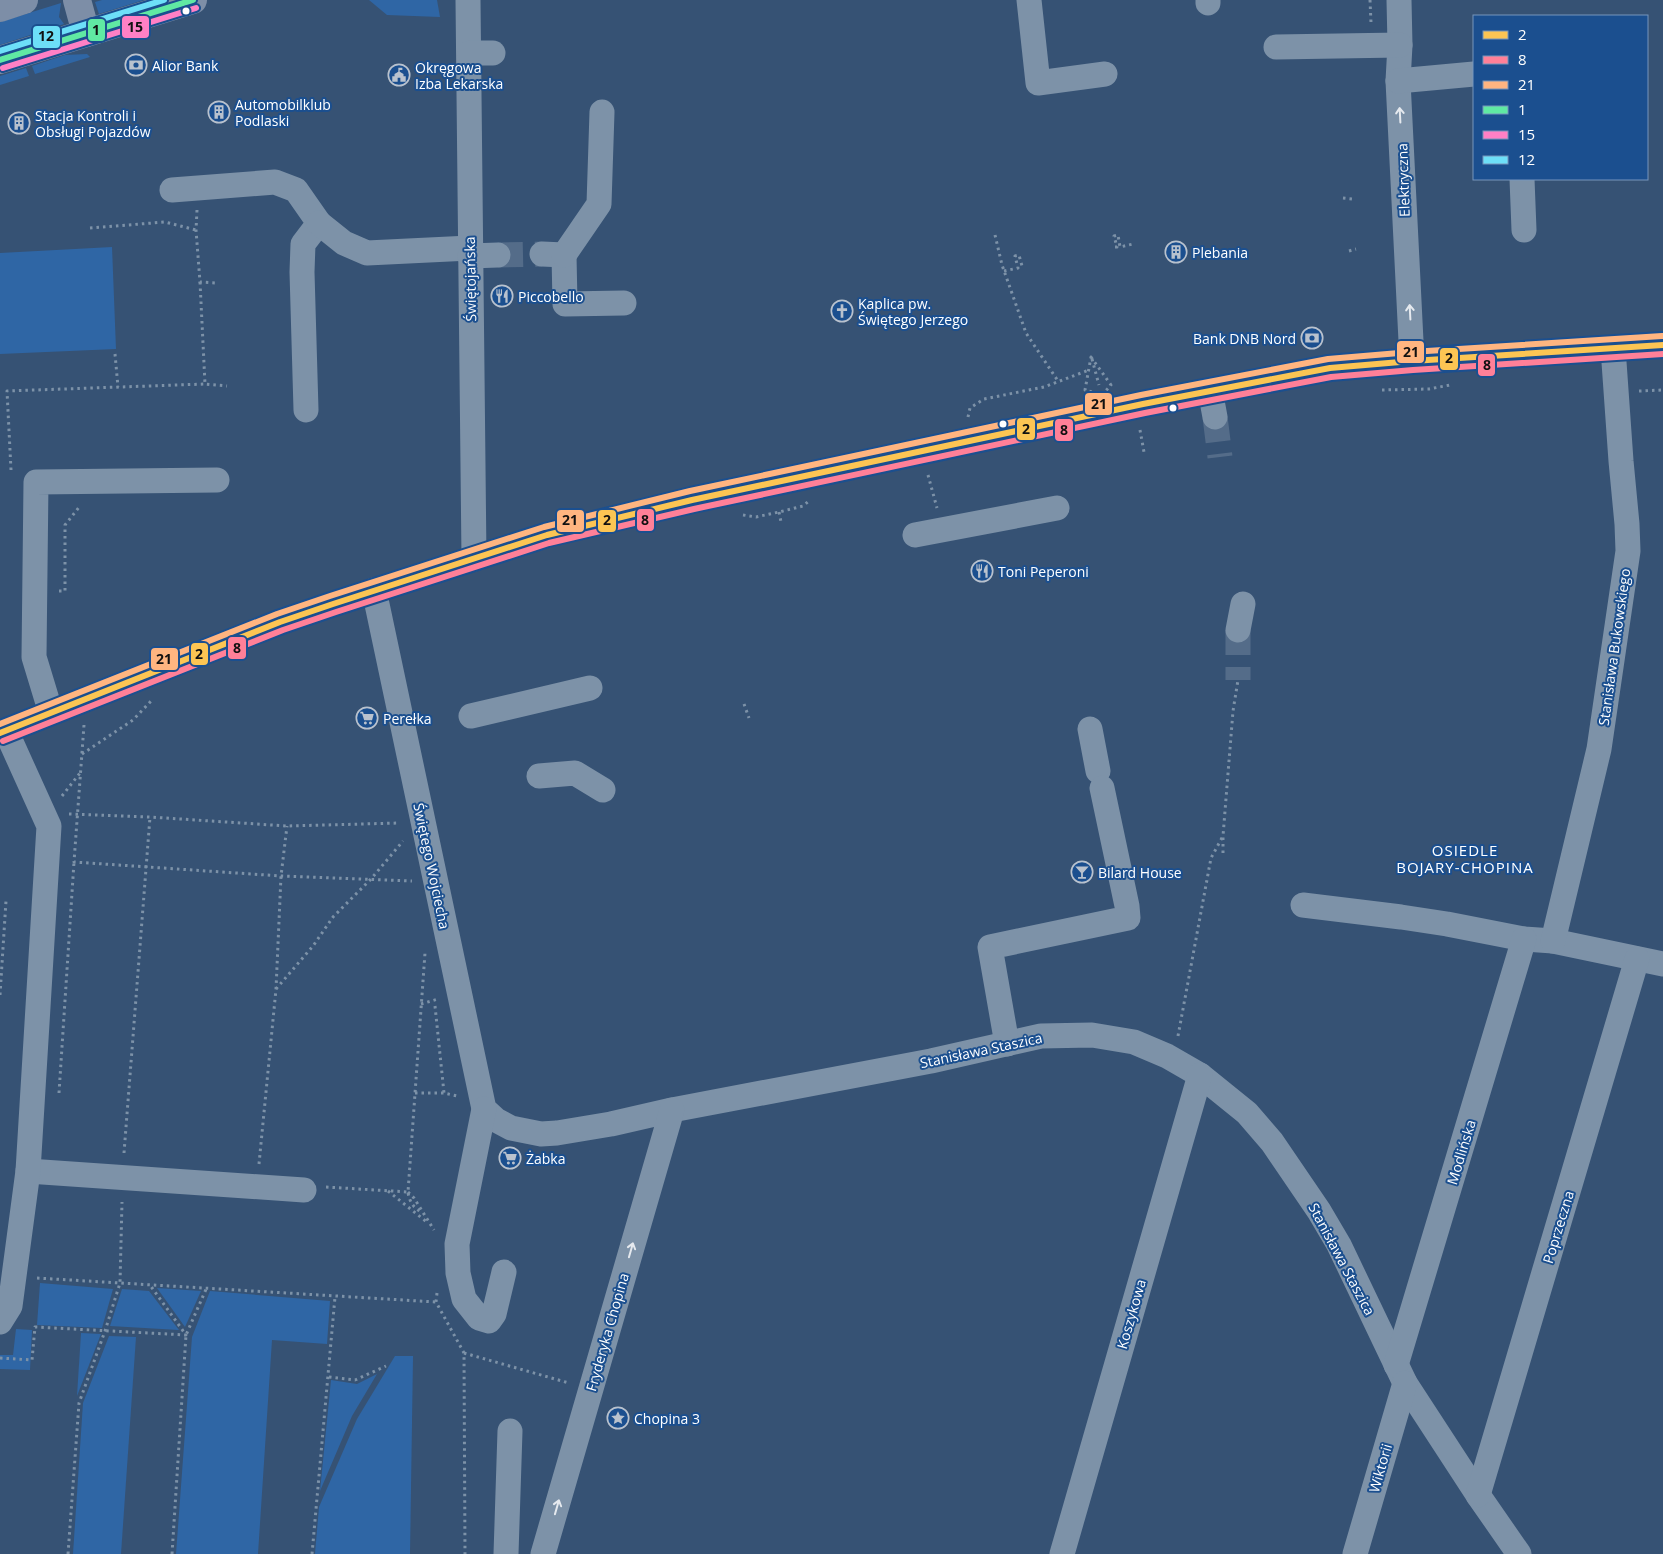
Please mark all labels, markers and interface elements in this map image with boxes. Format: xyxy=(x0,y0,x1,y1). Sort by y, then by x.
unlabelled marker xyxy=(181,6,191,16)
line badge: 15 xyxy=(121,15,150,39)
legend xyxy=(1473,15,1648,180)
text: 15 xyxy=(127,17,143,36)
line badge: 1 xyxy=(87,18,106,42)
text: 1 xyxy=(92,20,100,39)
text: 2 xyxy=(1518,24,1527,44)
line badge: 12 xyxy=(32,25,61,49)
text: 12 xyxy=(38,26,54,45)
text: 8 xyxy=(1518,49,1527,69)
bank icon: Alior Bank xyxy=(124,53,148,77)
place label: Alior Bank xyxy=(152,56,219,75)
place label: Okręgowa Izba Lekarska xyxy=(415,58,503,93)
public building icon: Okręgowa Izba Lekarska xyxy=(387,63,411,87)
text: 21 xyxy=(1518,74,1535,94)
place label: Automobilklub Podlaski xyxy=(235,95,331,130)
text: 1 xyxy=(1518,99,1527,119)
building icon: Automobilklub Podlaski xyxy=(207,100,231,124)
place label: Stacja Kontroli i Obsługi Pojazdów xyxy=(35,106,151,141)
one-way arrow xyxy=(1395,107,1404,123)
building icon: Stacja Kontroli i Obsługi Pojazdów xyxy=(7,111,31,135)
text: 15 xyxy=(1518,124,1535,144)
street label: Elektryczna xyxy=(1392,143,1414,217)
text: 12 xyxy=(1518,149,1535,169)
street label: Świętojańska xyxy=(460,236,480,322)
building icon: Plebania xyxy=(1164,240,1188,264)
place label: Plebania xyxy=(1192,243,1248,262)
restaurant icon: Piccobello xyxy=(490,284,514,308)
place label: Piccobello xyxy=(518,287,584,306)
place label: Kaplica pw. Świętego Jerzego xyxy=(858,294,968,329)
church icon: Kaplica pw. Świętego Jerzego xyxy=(830,299,854,323)
one-way arrow xyxy=(1406,304,1415,320)
bank icon: Bank DNB Nord xyxy=(1300,326,1324,350)
place label: Bank DNB Nord xyxy=(1193,329,1296,348)
line badge: 21 xyxy=(1396,340,1425,364)
text: 21 xyxy=(1403,342,1419,361)
line badge: 2 xyxy=(1439,347,1459,371)
text: 2 xyxy=(1445,348,1453,367)
line badge: 8 xyxy=(1477,353,1496,377)
text: 8 xyxy=(1483,355,1491,374)
line badge: 21 xyxy=(1084,392,1113,416)
text: 21 xyxy=(1091,394,1107,413)
unlabelled marker xyxy=(1168,403,1178,413)
line badge: 2 xyxy=(1016,417,1036,441)
line badge: 8 xyxy=(1054,418,1074,442)
unlabelled marker xyxy=(998,419,1008,429)
text: 2 xyxy=(1022,419,1030,438)
text: 8 xyxy=(1060,420,1068,439)
line badge: 8 xyxy=(636,508,655,532)
line badge: 21 xyxy=(556,509,585,533)
line badge: 2 xyxy=(597,509,617,533)
text: 21 xyxy=(562,510,578,529)
text: 2 xyxy=(603,510,611,529)
text: 8 xyxy=(641,510,649,529)
restaurant icon: Toni Peperoni xyxy=(970,559,994,583)
place label: Toni Peperoni xyxy=(998,562,1089,581)
street label: Stanisława Bukowskiego xyxy=(1594,567,1634,727)
line badge: 8 xyxy=(227,636,247,660)
text: 8 xyxy=(233,638,241,657)
line badge: 2 xyxy=(190,642,209,666)
text: 2 xyxy=(195,644,203,663)
line badge: 21 xyxy=(150,647,179,671)
text: 21 xyxy=(156,649,172,668)
supermarket icon: Perełka xyxy=(355,706,379,730)
place label: Perełka xyxy=(383,709,432,728)
street label: Świętego Wojciecha xyxy=(409,801,455,931)
district label: OSIEDLE BOJARY-CHOPINA xyxy=(1396,840,1534,877)
bar icon: Bilard House xyxy=(1070,860,1094,884)
place label: Bilard House xyxy=(1098,863,1182,882)
street label: Stanisława Staszica xyxy=(918,1028,1044,1072)
street label: Modlińska xyxy=(1442,1117,1480,1187)
supermarket icon: Żabka xyxy=(498,1146,522,1170)
place label: Żabka xyxy=(526,1149,566,1168)
street label: Poprzeczna xyxy=(1538,1188,1578,1266)
street label: Stanisława Staszica xyxy=(1304,1200,1380,1318)
one-way arrow xyxy=(627,1243,636,1259)
street label: Fryderyka Chopina xyxy=(581,1271,633,1393)
street label: Koszykowa xyxy=(1112,1277,1150,1351)
place icon: Chopina 3 xyxy=(606,1406,630,1430)
place label: Chopina 3 xyxy=(634,1409,700,1428)
street label: Wiktorii xyxy=(1364,1441,1396,1495)
one-way arrow xyxy=(552,1500,562,1516)

